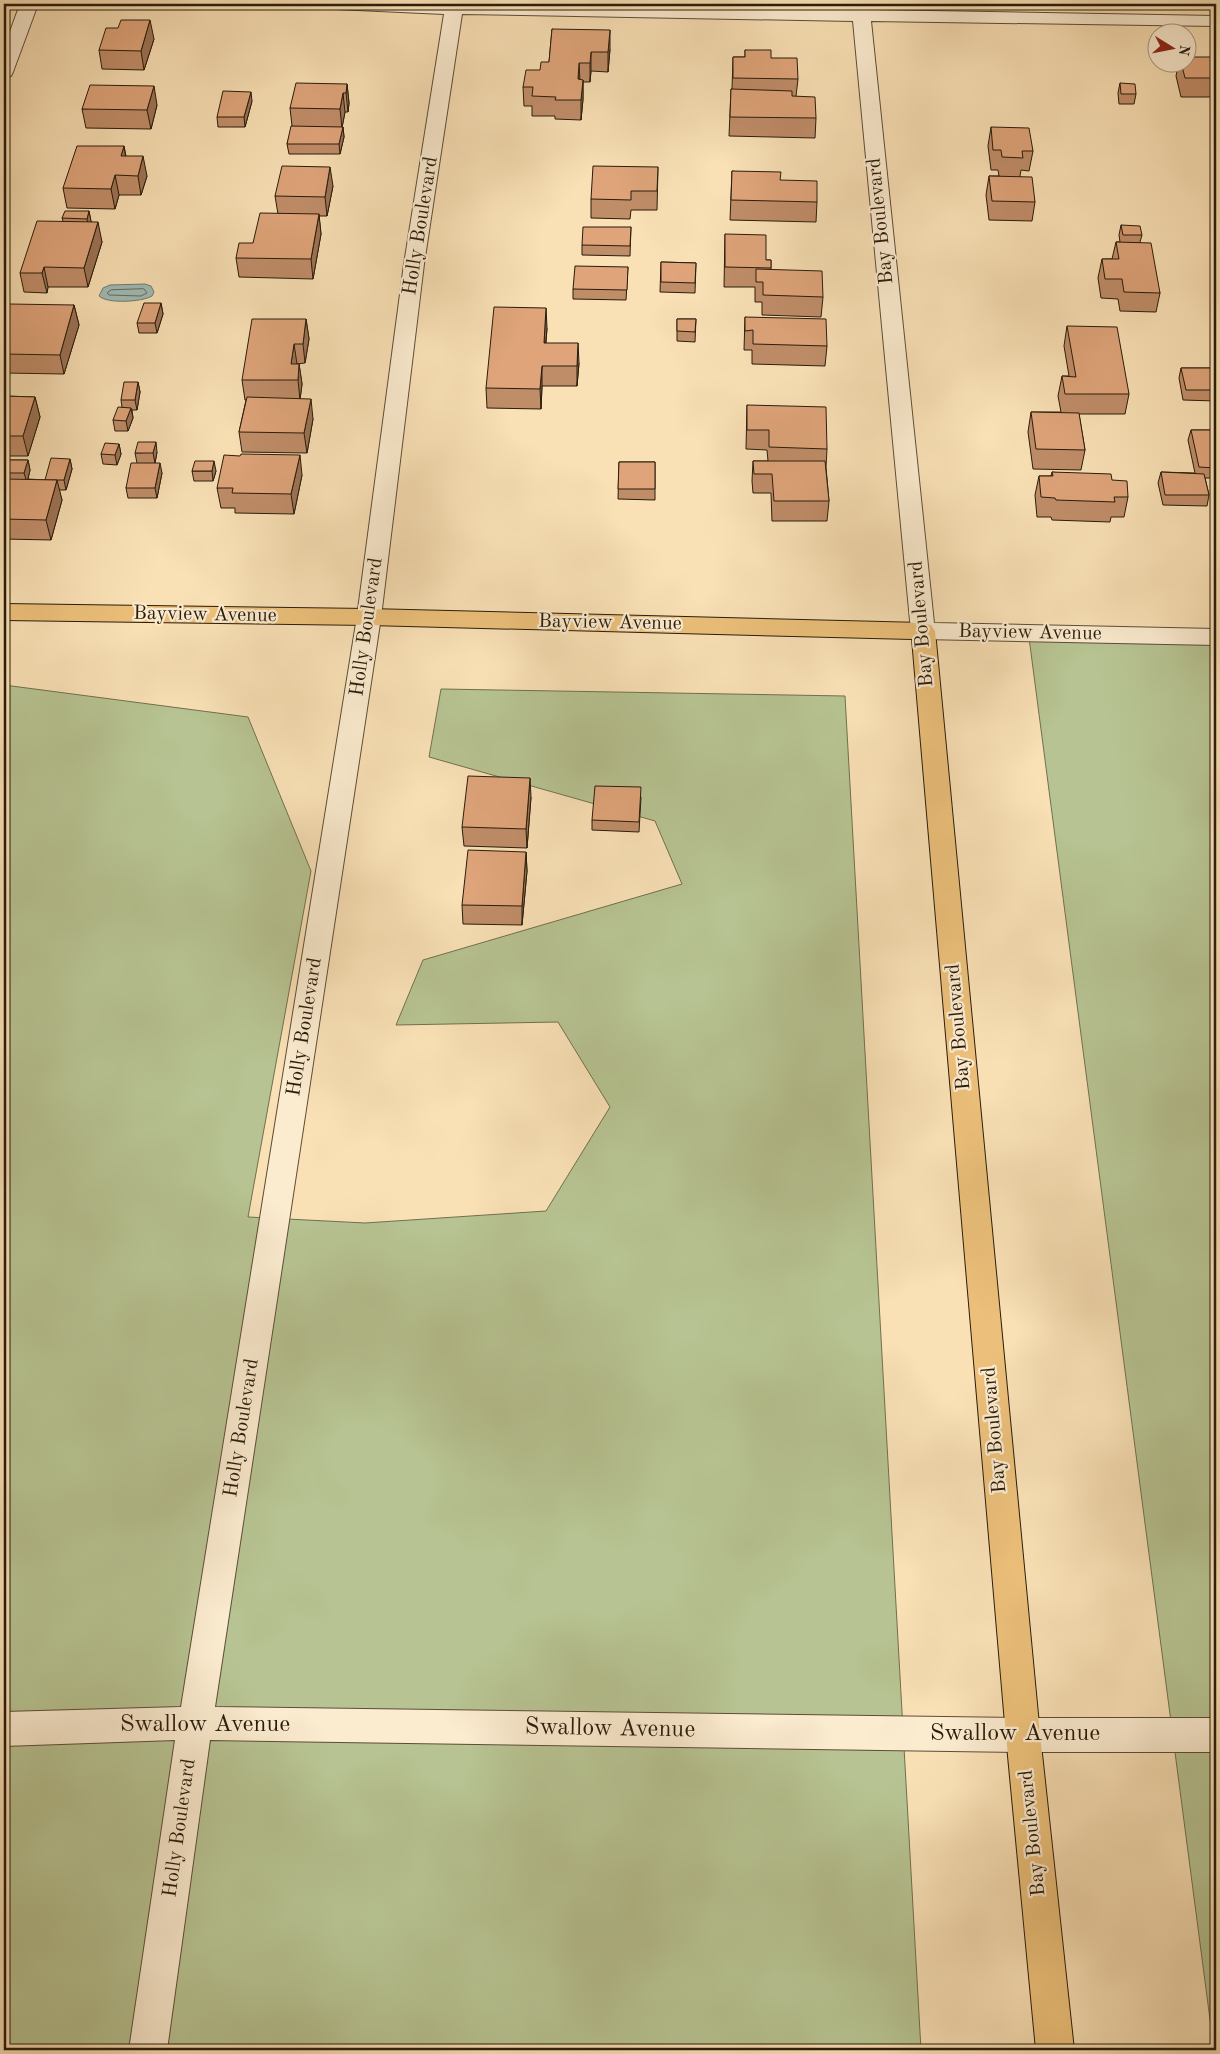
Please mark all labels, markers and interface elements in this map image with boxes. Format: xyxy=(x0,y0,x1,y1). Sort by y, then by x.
north arrow xyxy=(1148,22,1198,72)
text: N xyxy=(1176,44,1192,57)
street label: Holly Boulevard xyxy=(400,155,442,297)
street label: Bay Boulevard xyxy=(864,157,898,285)
street label: Holly Boulevard xyxy=(347,556,387,698)
street label: Bay Boulevard xyxy=(907,560,937,688)
street label: Bayview Avenue xyxy=(133,604,277,626)
street label: Bayview Avenue xyxy=(538,612,682,634)
street label: Bayview Avenue xyxy=(958,622,1102,644)
street label: Holly Boulevard xyxy=(284,956,326,1098)
street label: Bay Boulevard xyxy=(944,963,974,1091)
street label: Holly Boulevard xyxy=(221,1357,263,1499)
street label: Bay Boulevard xyxy=(980,1366,1010,1494)
street label: Swallow Avenue xyxy=(120,1713,290,1737)
street label: Swallow Avenue xyxy=(524,1716,696,1742)
street label: Swallow Avenue xyxy=(930,1722,1100,1746)
street label: Holly Boulevard xyxy=(160,1757,200,1899)
street label: Bay Boulevard xyxy=(1016,1769,1050,1897)

